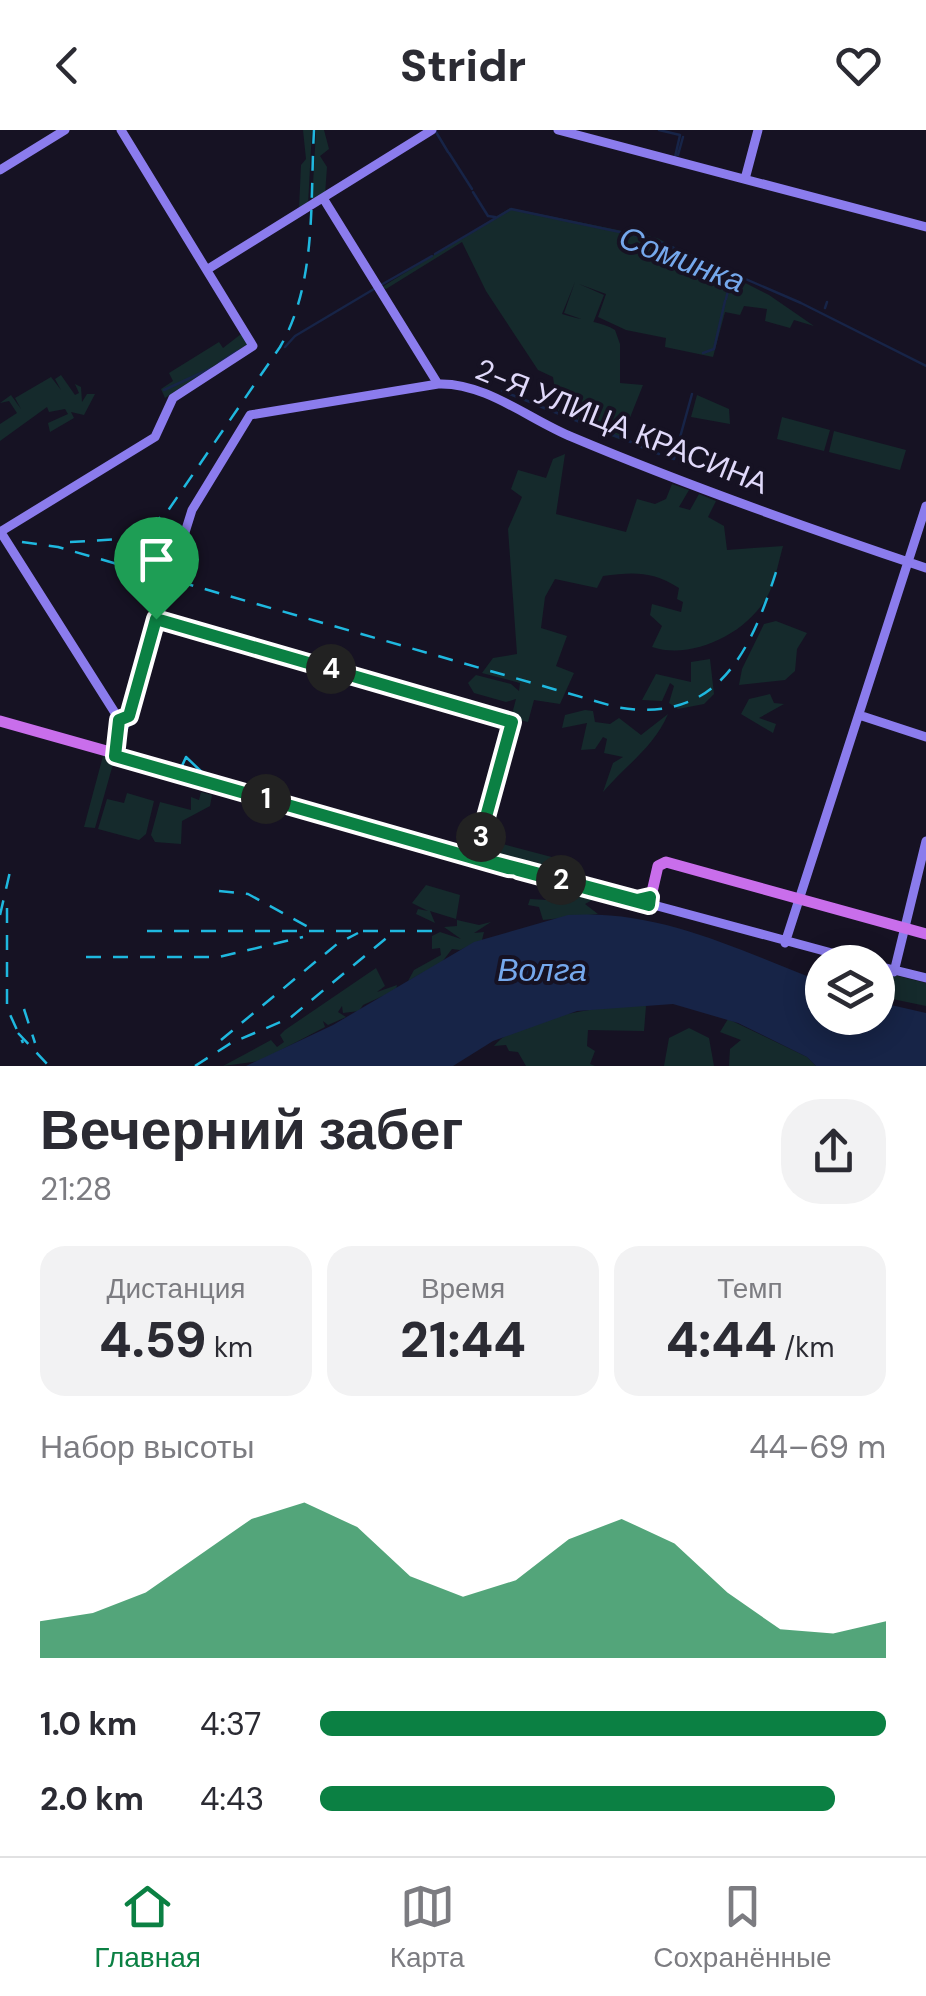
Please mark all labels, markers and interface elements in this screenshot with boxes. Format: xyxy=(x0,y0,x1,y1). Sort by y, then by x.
text: Stridr xyxy=(400,36,526,95)
icon: back xyxy=(40,38,95,93)
icon: heart xyxy=(831,38,886,93)
water label: Соминка xyxy=(613,216,751,302)
street label: 2-Я УЛИЦА КРАСИНА xyxy=(470,349,774,503)
pin xyxy=(114,517,199,620)
icon: arrive xyxy=(129,532,184,587)
pin: 4 xyxy=(306,644,356,694)
text: 4 xyxy=(322,650,340,687)
pin: 1 xyxy=(241,774,291,824)
text: 1 xyxy=(261,780,271,817)
pin: 3 xyxy=(456,812,506,862)
text: 3 xyxy=(473,818,489,855)
pin: 2 xyxy=(536,855,586,905)
text: 2 xyxy=(553,861,569,898)
map controls xyxy=(805,945,895,1035)
button: layers xyxy=(805,945,895,1035)
water label: Волга xyxy=(497,949,587,991)
text: Вечерний забег xyxy=(40,1094,463,1166)
button: share xyxy=(781,1099,886,1204)
text: 21:28 xyxy=(40,1168,112,1210)
text: Дистанция xyxy=(107,1270,246,1307)
text: Время xyxy=(421,1270,505,1307)
text: Темп xyxy=(717,1270,783,1307)
text: 4.59 xyxy=(99,1307,206,1373)
text: 21:44 xyxy=(400,1307,526,1373)
text: 4:44 xyxy=(666,1307,777,1373)
text: km xyxy=(206,1329,253,1366)
text: /km xyxy=(777,1329,834,1366)
text: Набор высоты xyxy=(40,1426,254,1468)
text: 44–69 m xyxy=(749,1426,886,1468)
text: 1.0 km xyxy=(40,1703,137,1745)
text: 4:37 xyxy=(200,1703,261,1745)
text: 2.0 km xyxy=(40,1778,144,1820)
text: 4:43 xyxy=(200,1778,264,1820)
tab: Главная xyxy=(94,1879,201,1976)
tab: Карта xyxy=(390,1879,465,1976)
tab: Сохранённые xyxy=(653,1879,832,1976)

